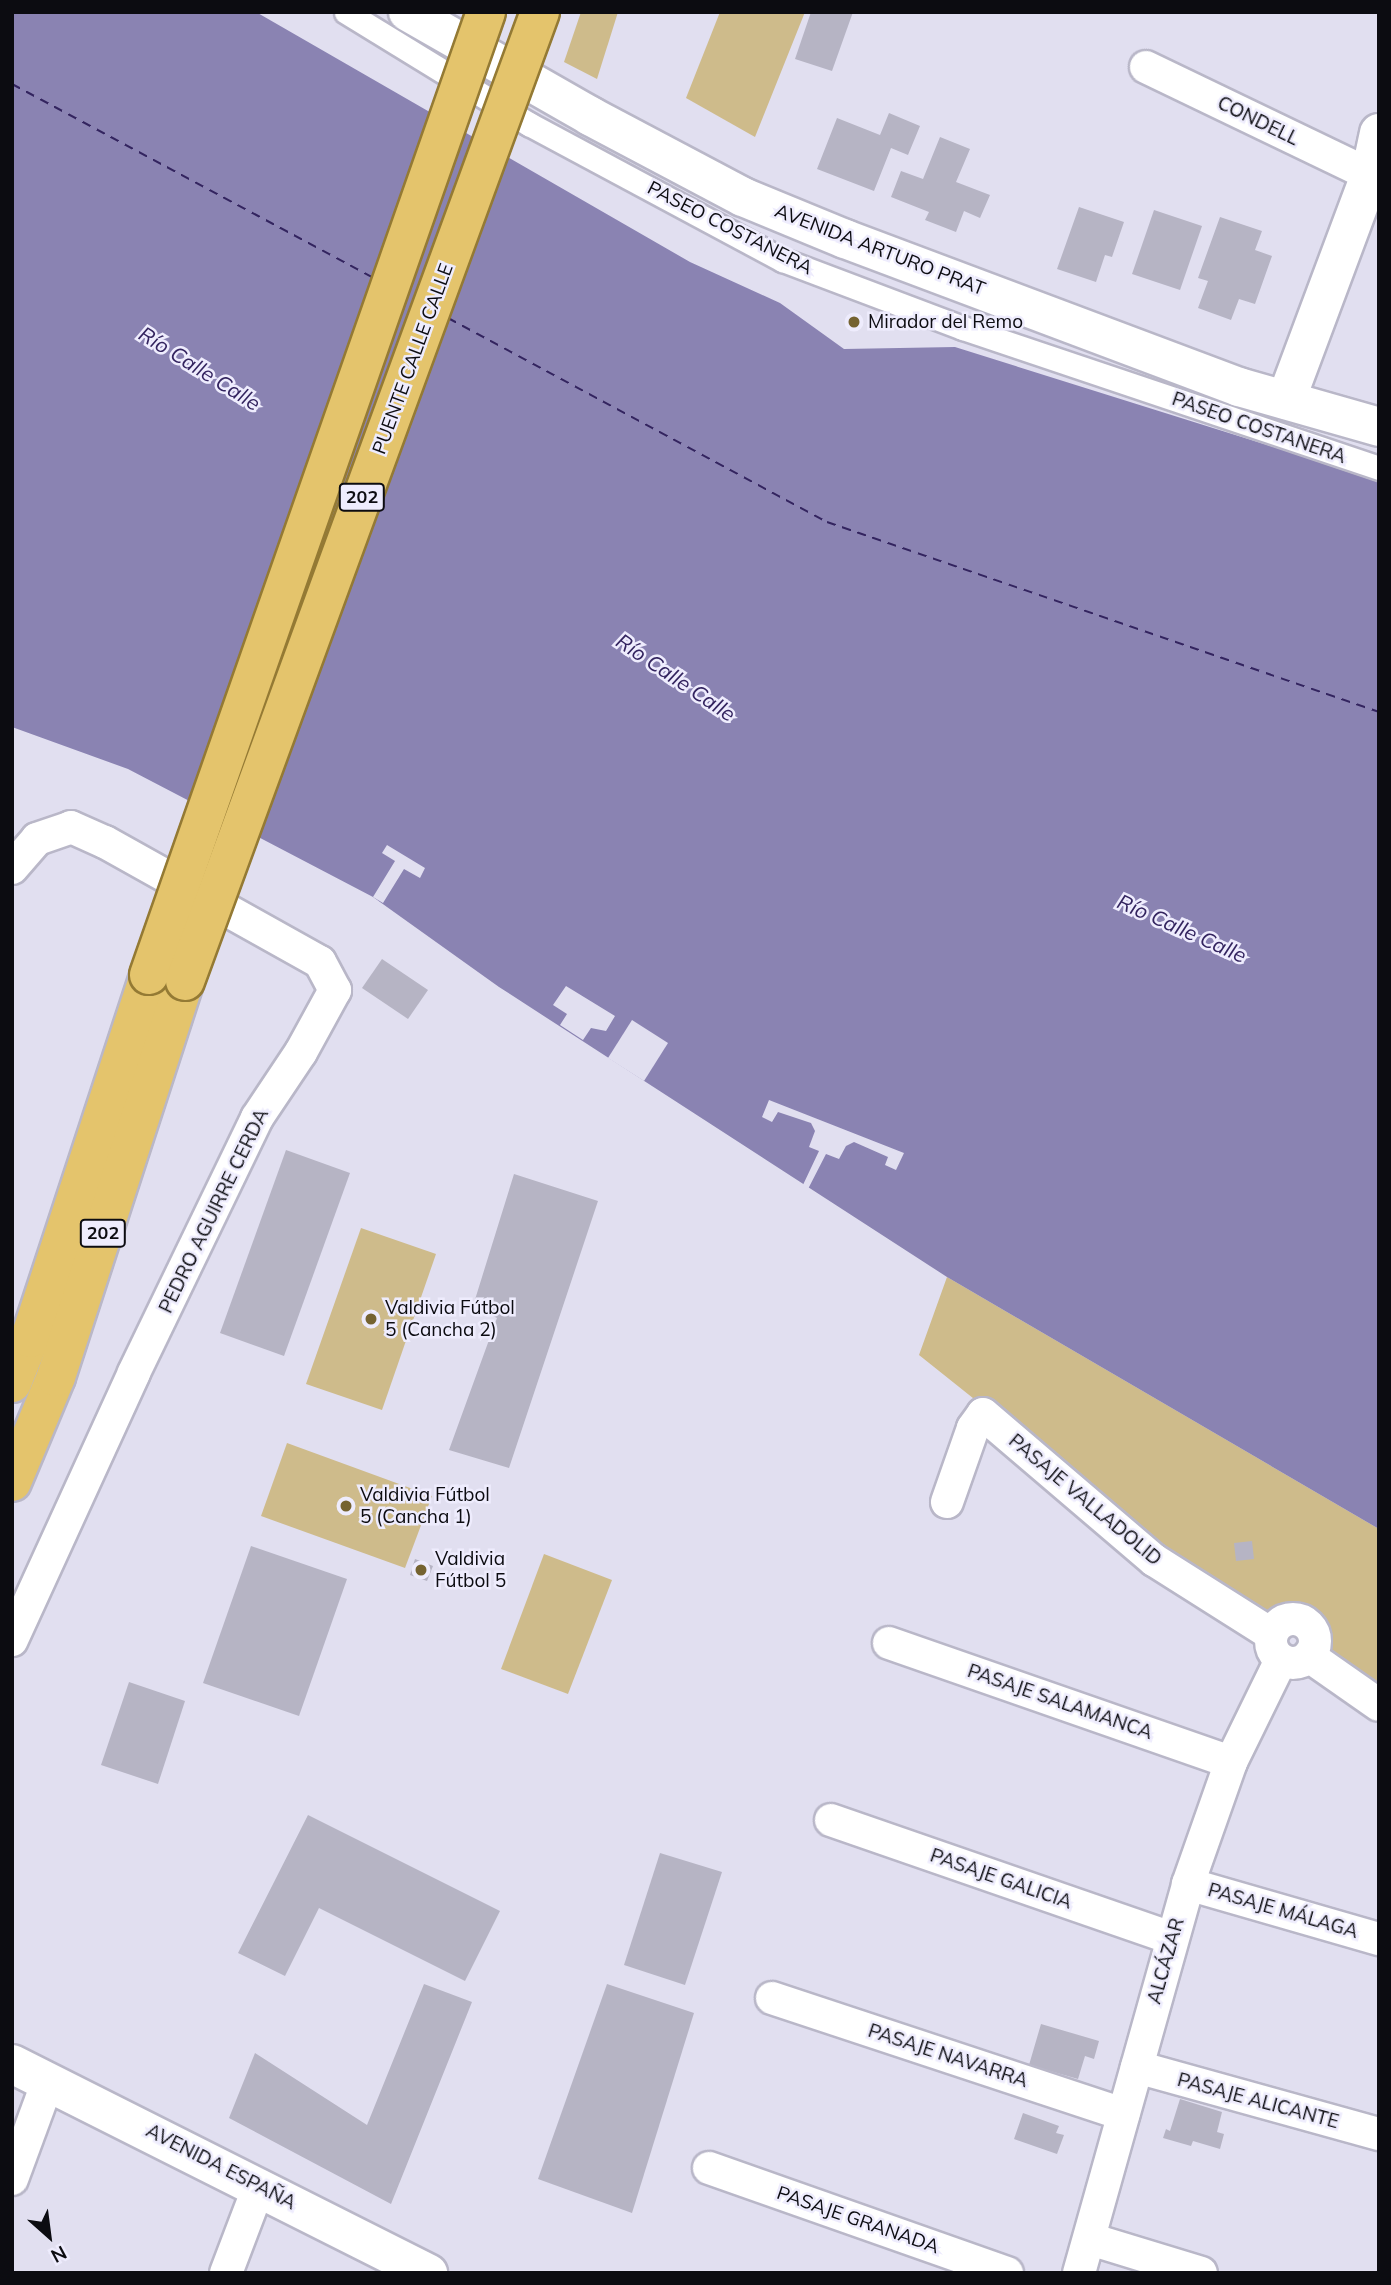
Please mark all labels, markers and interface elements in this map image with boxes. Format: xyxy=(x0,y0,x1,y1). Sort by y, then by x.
street label: CONDELL xyxy=(1214,92,1302,150)
street label: PASEO COSTANERA xyxy=(644,176,816,280)
street label: AVENIDA ARTURO PRAT xyxy=(772,199,988,301)
street label: PUENTE CALLE CALLE xyxy=(368,261,458,457)
place label: Mirador del Remo xyxy=(868,311,1023,333)
marker: Mirador del Remo xyxy=(846,314,862,330)
water label: Río Calle Calle xyxy=(135,321,265,415)
street label: PASEO COSTANERA xyxy=(1169,388,1349,468)
road number: 202 xyxy=(338,482,386,512)
water label: Río Calle Calle xyxy=(612,628,740,726)
water label: Río Calle Calle xyxy=(1114,888,1250,968)
street label: PEDRO AGUIRRE CERDA xyxy=(155,1105,273,1317)
road number: 202 xyxy=(78,1218,128,1248)
place label: Valdivia Fútbol 5 (Cancha 2) xyxy=(385,1297,515,1341)
marker: Valdivia Fútbol 5 (Cancha 2) xyxy=(363,1311,379,1327)
street label: PASAJE VALLADOLID xyxy=(1004,1429,1166,1571)
place label: Valdivia Fútbol 5 (Cancha 1) xyxy=(360,1484,490,1528)
marker: Valdivia Fútbol 5 (Cancha 1) xyxy=(338,1498,354,1514)
place label: Valdivia Fútbol 5 xyxy=(435,1548,506,1592)
marker: Valdivia Fútbol 5 xyxy=(413,1562,429,1578)
street label: PASAJE SALAMANCA xyxy=(964,1660,1156,1744)
street label: PASAJE GALICIA xyxy=(927,1844,1075,1914)
street label: PASAJE MÁLAGA xyxy=(1205,1879,1361,1943)
street label: ALCÁZAR xyxy=(1143,1915,1189,2007)
street label: PASAJE NAVARRA xyxy=(865,2019,1031,2093)
street label: PASAJE ALICANTE xyxy=(1175,2068,1341,2134)
street label: AVENIDA ESPAÑA xyxy=(142,2119,300,2215)
street label: PASAJE GRANADA xyxy=(774,2182,942,2258)
north arrow xyxy=(14,2201,84,2271)
text: N xyxy=(47,2241,71,2269)

